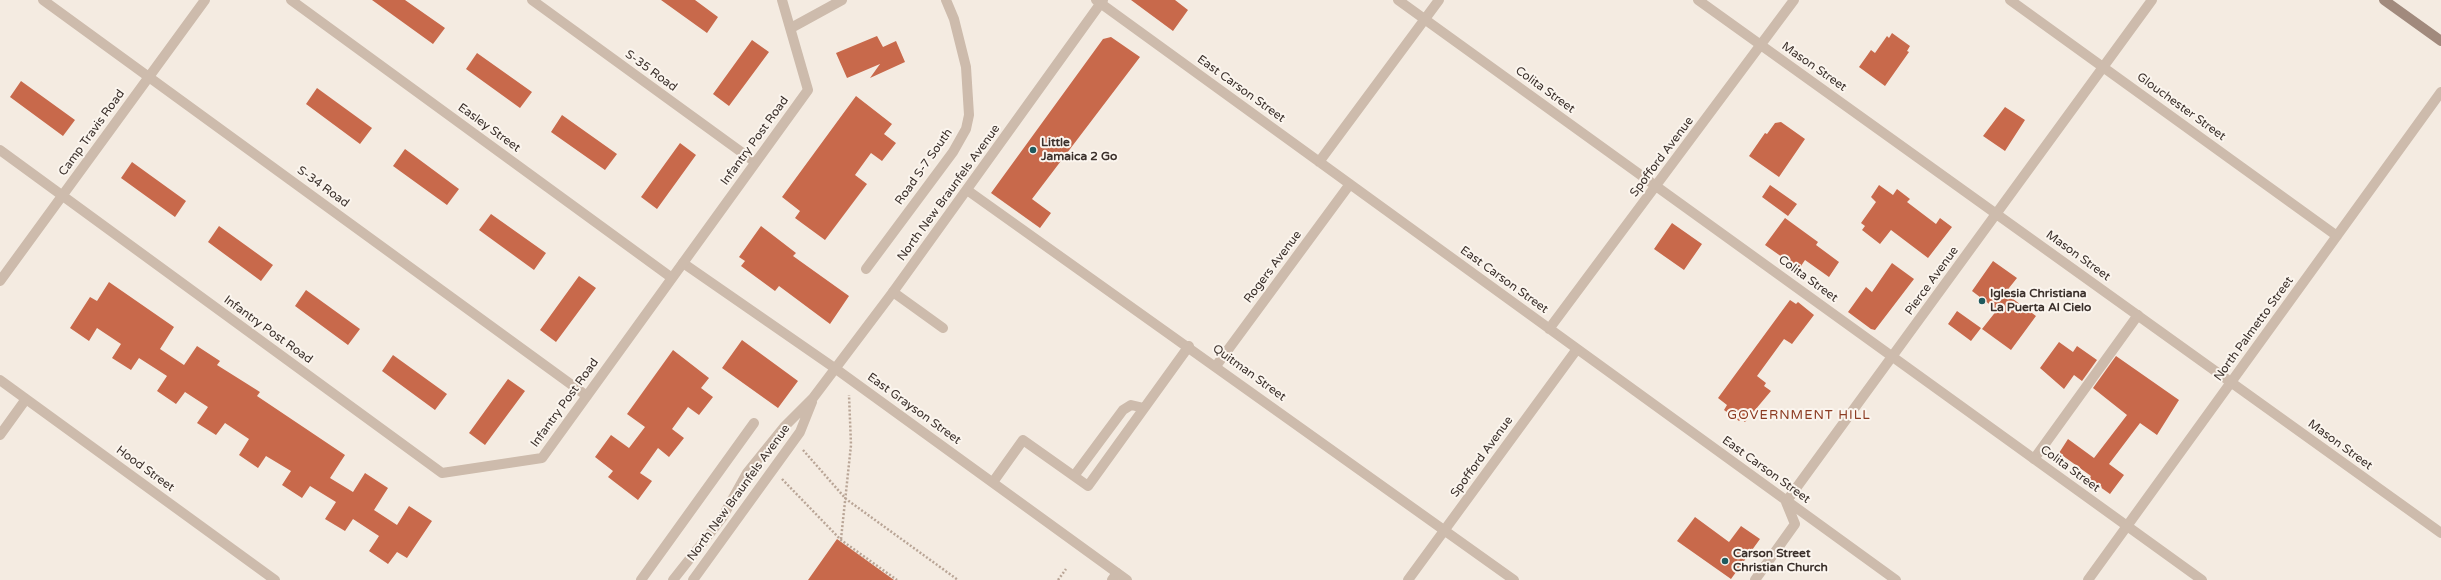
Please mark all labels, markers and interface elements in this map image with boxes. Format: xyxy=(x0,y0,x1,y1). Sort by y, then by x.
street label: Mason Street xyxy=(1779,39,1849,95)
street label: S-35 Road xyxy=(622,47,680,95)
street label: East Carson Street xyxy=(1194,52,1288,126)
street label: Colita Street xyxy=(1512,64,1578,116)
street label: Glouchester Street xyxy=(2134,70,2228,144)
street label: Camp Travis Road xyxy=(56,87,128,179)
street label: Infantry Post Road xyxy=(718,94,792,188)
street label: Easley Street xyxy=(455,101,523,155)
street label: Spofford Avenue xyxy=(1627,114,1697,200)
street label: North New Braunfels Avenue xyxy=(895,122,1003,264)
street label: Road S-7 South xyxy=(892,126,956,208)
place label: Little Jamaica 2 Go xyxy=(1041,136,1117,164)
marker: Little Jamaica 2 Go xyxy=(1028,145,1038,155)
street label: S-34 Road xyxy=(294,163,352,211)
street label: Rogers Avenue xyxy=(1241,228,1305,306)
street label: Mason Street xyxy=(2043,228,2113,284)
street label: East Carson Street xyxy=(1457,243,1551,317)
street label: Pierce Avenue xyxy=(1902,244,1962,318)
street label: Colita Street xyxy=(1775,253,1841,305)
street label: North Palmetto Street xyxy=(2211,274,2297,384)
place label: Iglesia Christiana La Puerta Al Cielo xyxy=(1990,287,2091,315)
street label: Infantry Post Road xyxy=(221,293,315,367)
marker: Iglesia Christiana La Puerta Al Cielo xyxy=(1977,296,1987,306)
street label: Quitman Street xyxy=(1210,342,1288,404)
street label: Infantry Post Road xyxy=(528,356,602,450)
street label: East Grayson Street xyxy=(864,370,964,448)
district label: GOVERNMENT HILL xyxy=(1727,408,1871,424)
street label: Spofford Avenue xyxy=(1448,414,1516,500)
street label: Mason Street xyxy=(2305,417,2375,473)
street label: North New Braunfels Avenue xyxy=(685,422,793,564)
street label: East Carson Street xyxy=(1719,433,1813,507)
street label: Hood Street xyxy=(113,443,177,495)
street label: Colita Street xyxy=(2037,443,2103,495)
place label: Carson Street Christian Church xyxy=(1733,547,1828,575)
marker: Carson Street Christian Church xyxy=(1720,556,1730,566)

